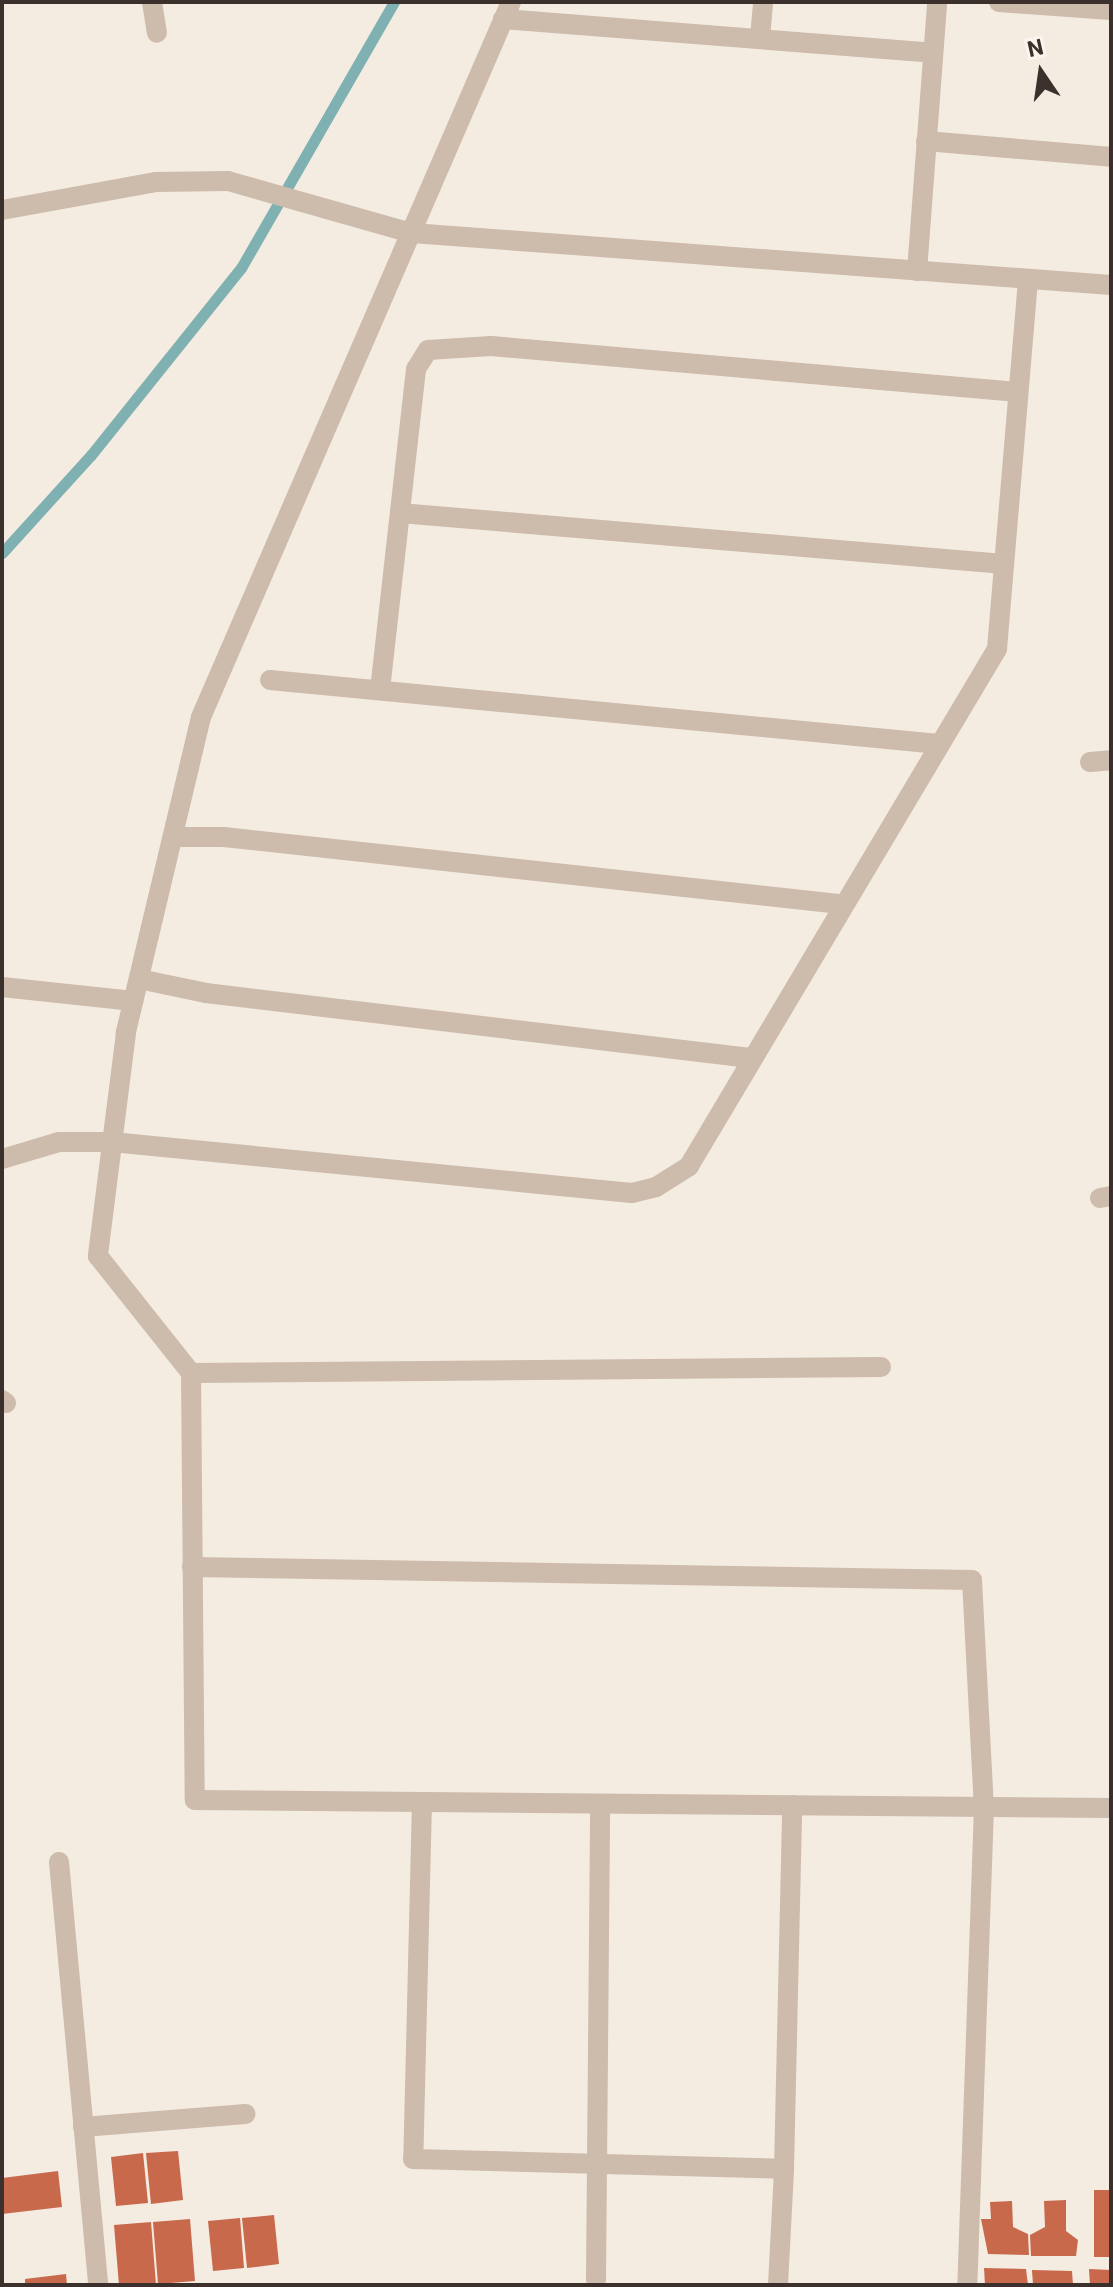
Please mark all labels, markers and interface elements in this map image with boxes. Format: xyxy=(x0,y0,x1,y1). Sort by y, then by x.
north arrow xyxy=(1001,32,1081,112)
text: N xyxy=(1025,34,1046,62)

